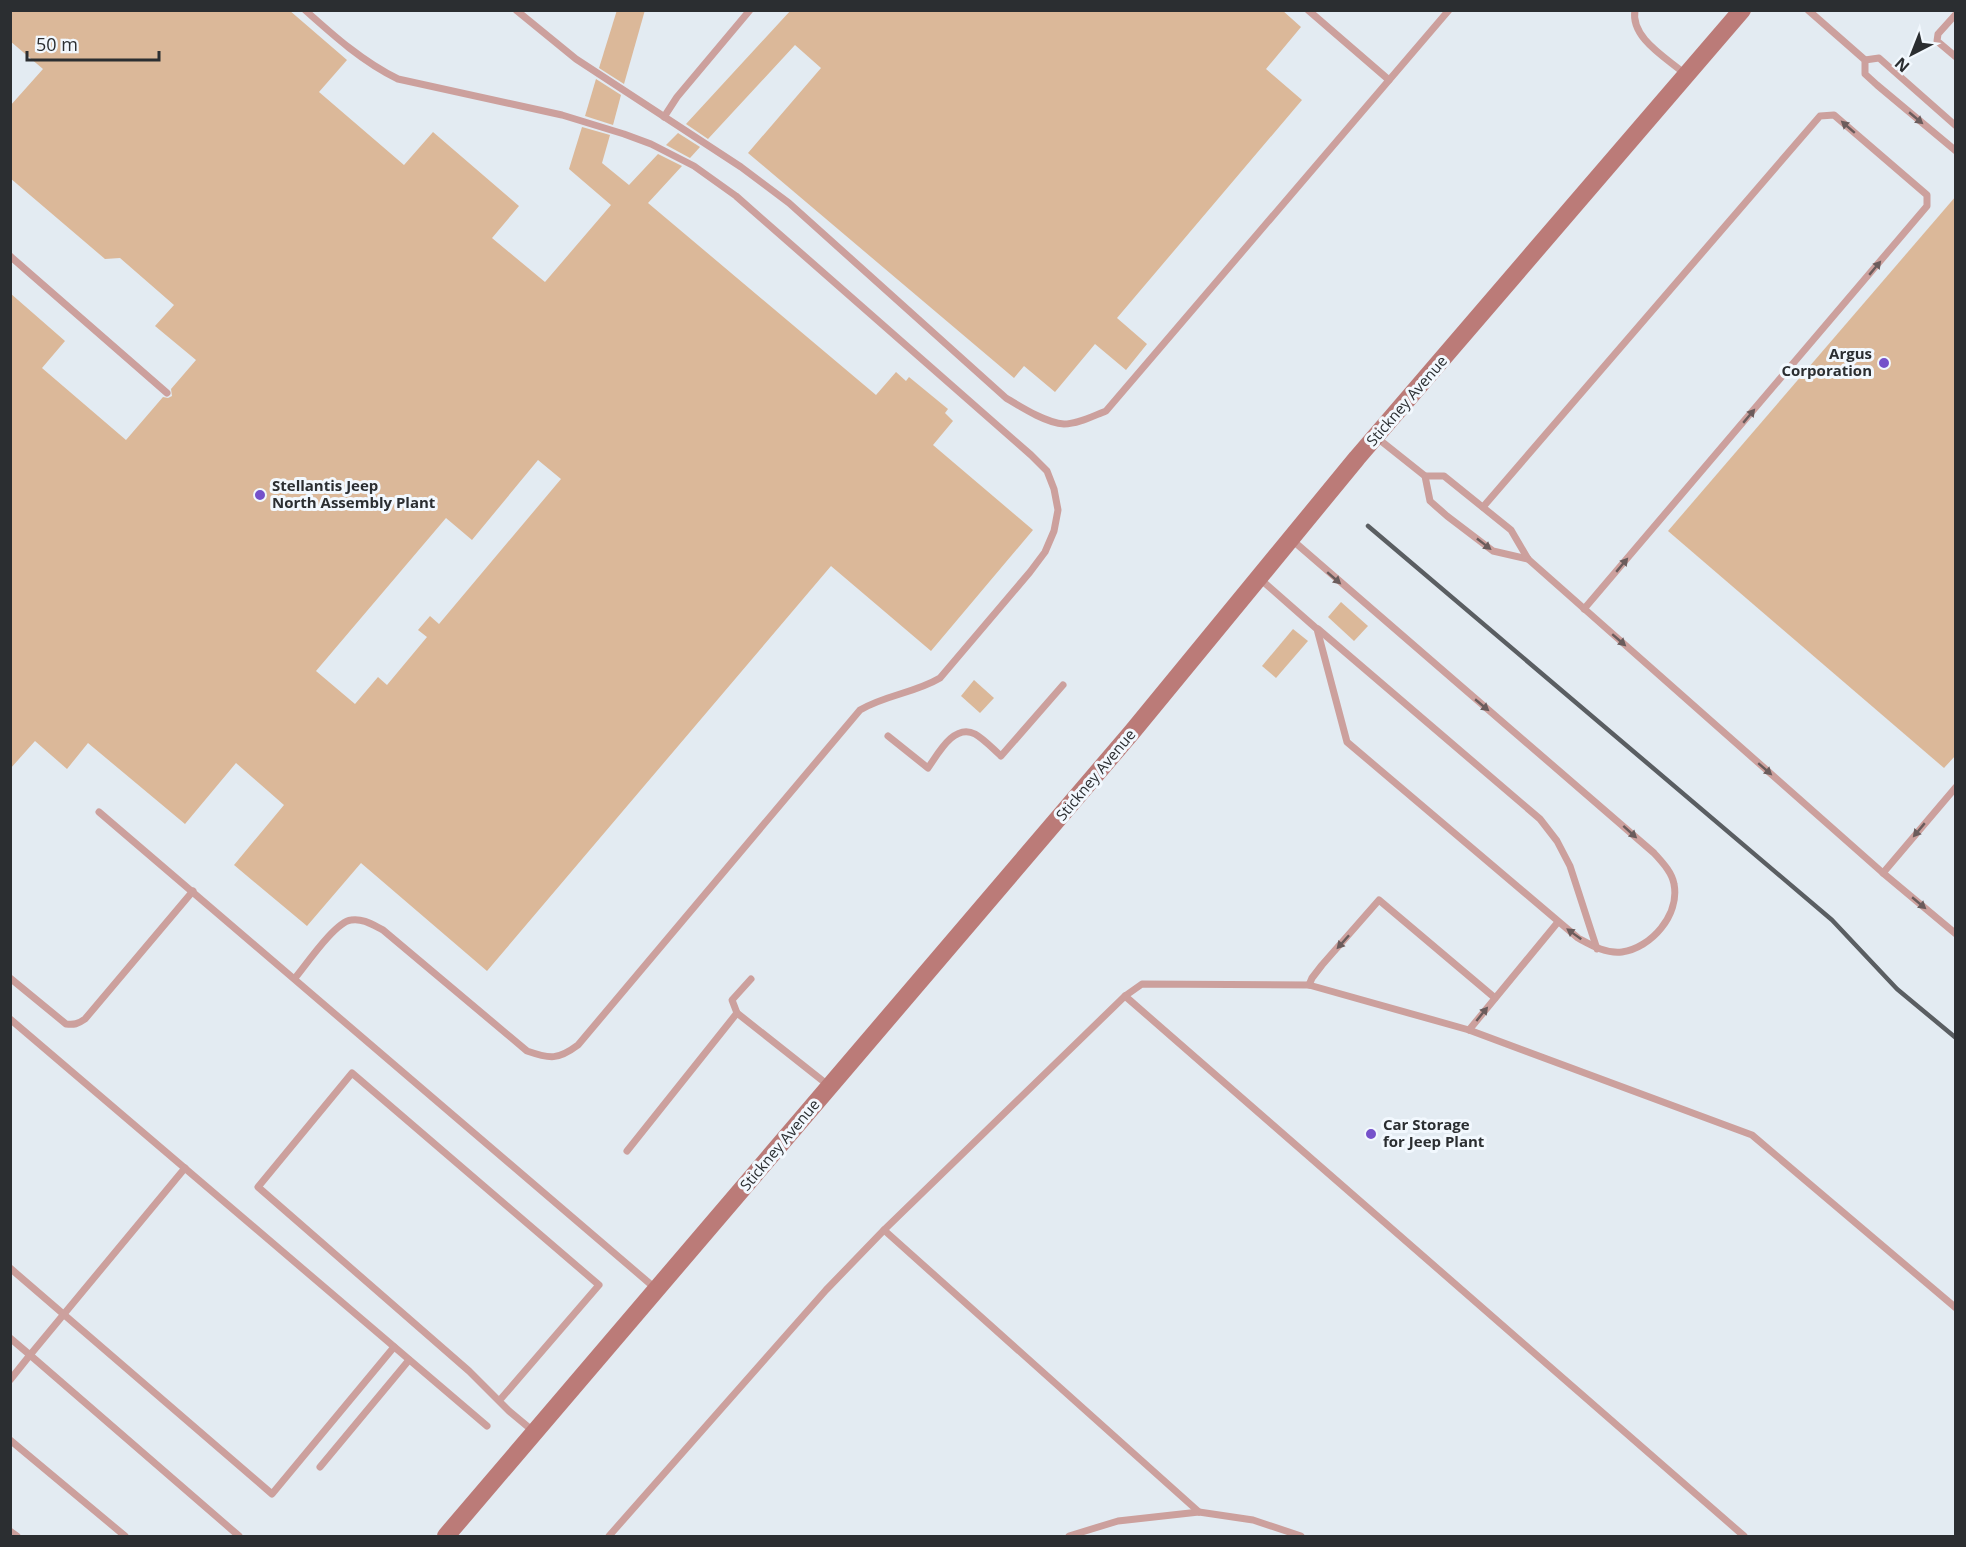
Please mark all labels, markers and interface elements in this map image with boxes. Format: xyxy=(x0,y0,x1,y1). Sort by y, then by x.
scale bar xyxy=(27,24,159,62)
north arrow xyxy=(1882,24,1942,84)
text: 50 m xyxy=(36,32,78,56)
text: N xyxy=(1890,53,1914,78)
one-way arrow xyxy=(1908,112,1924,125)
one-way arrow xyxy=(1841,121,1856,134)
one-way arrow xyxy=(1868,261,1881,276)
place label: Argus Corporation xyxy=(1781,343,1872,380)
street label: Stickney Avenue xyxy=(1361,351,1451,450)
marker: Argus Corporation xyxy=(1877,356,1891,370)
one-way arrow xyxy=(1742,408,1755,424)
place label: Stellantis Jeep North Assembly Plant xyxy=(272,475,436,512)
marker: Stellantis Jeep North Assembly Plant xyxy=(253,488,267,502)
one-way arrow xyxy=(1477,538,1492,550)
one-way arrow xyxy=(1616,557,1629,573)
one-way arrow xyxy=(1327,571,1342,585)
one-way arrow xyxy=(1611,633,1626,646)
one-way arrow xyxy=(1474,698,1489,711)
street label: Stickney Avenue xyxy=(1051,724,1139,824)
one-way arrow xyxy=(1757,762,1772,775)
one-way arrow xyxy=(1913,822,1926,837)
one-way arrow xyxy=(1623,825,1638,839)
one-way arrow xyxy=(1911,896,1926,909)
one-way arrow xyxy=(1566,928,1581,940)
one-way arrow xyxy=(1336,934,1350,949)
one-way arrow xyxy=(1476,1006,1489,1022)
street label: Stickney Avenue xyxy=(735,1094,823,1194)
place label: Car Storage for Jeep Plant xyxy=(1383,1114,1485,1151)
marker: Car Storage for Jeep Plant xyxy=(1364,1127,1378,1141)

